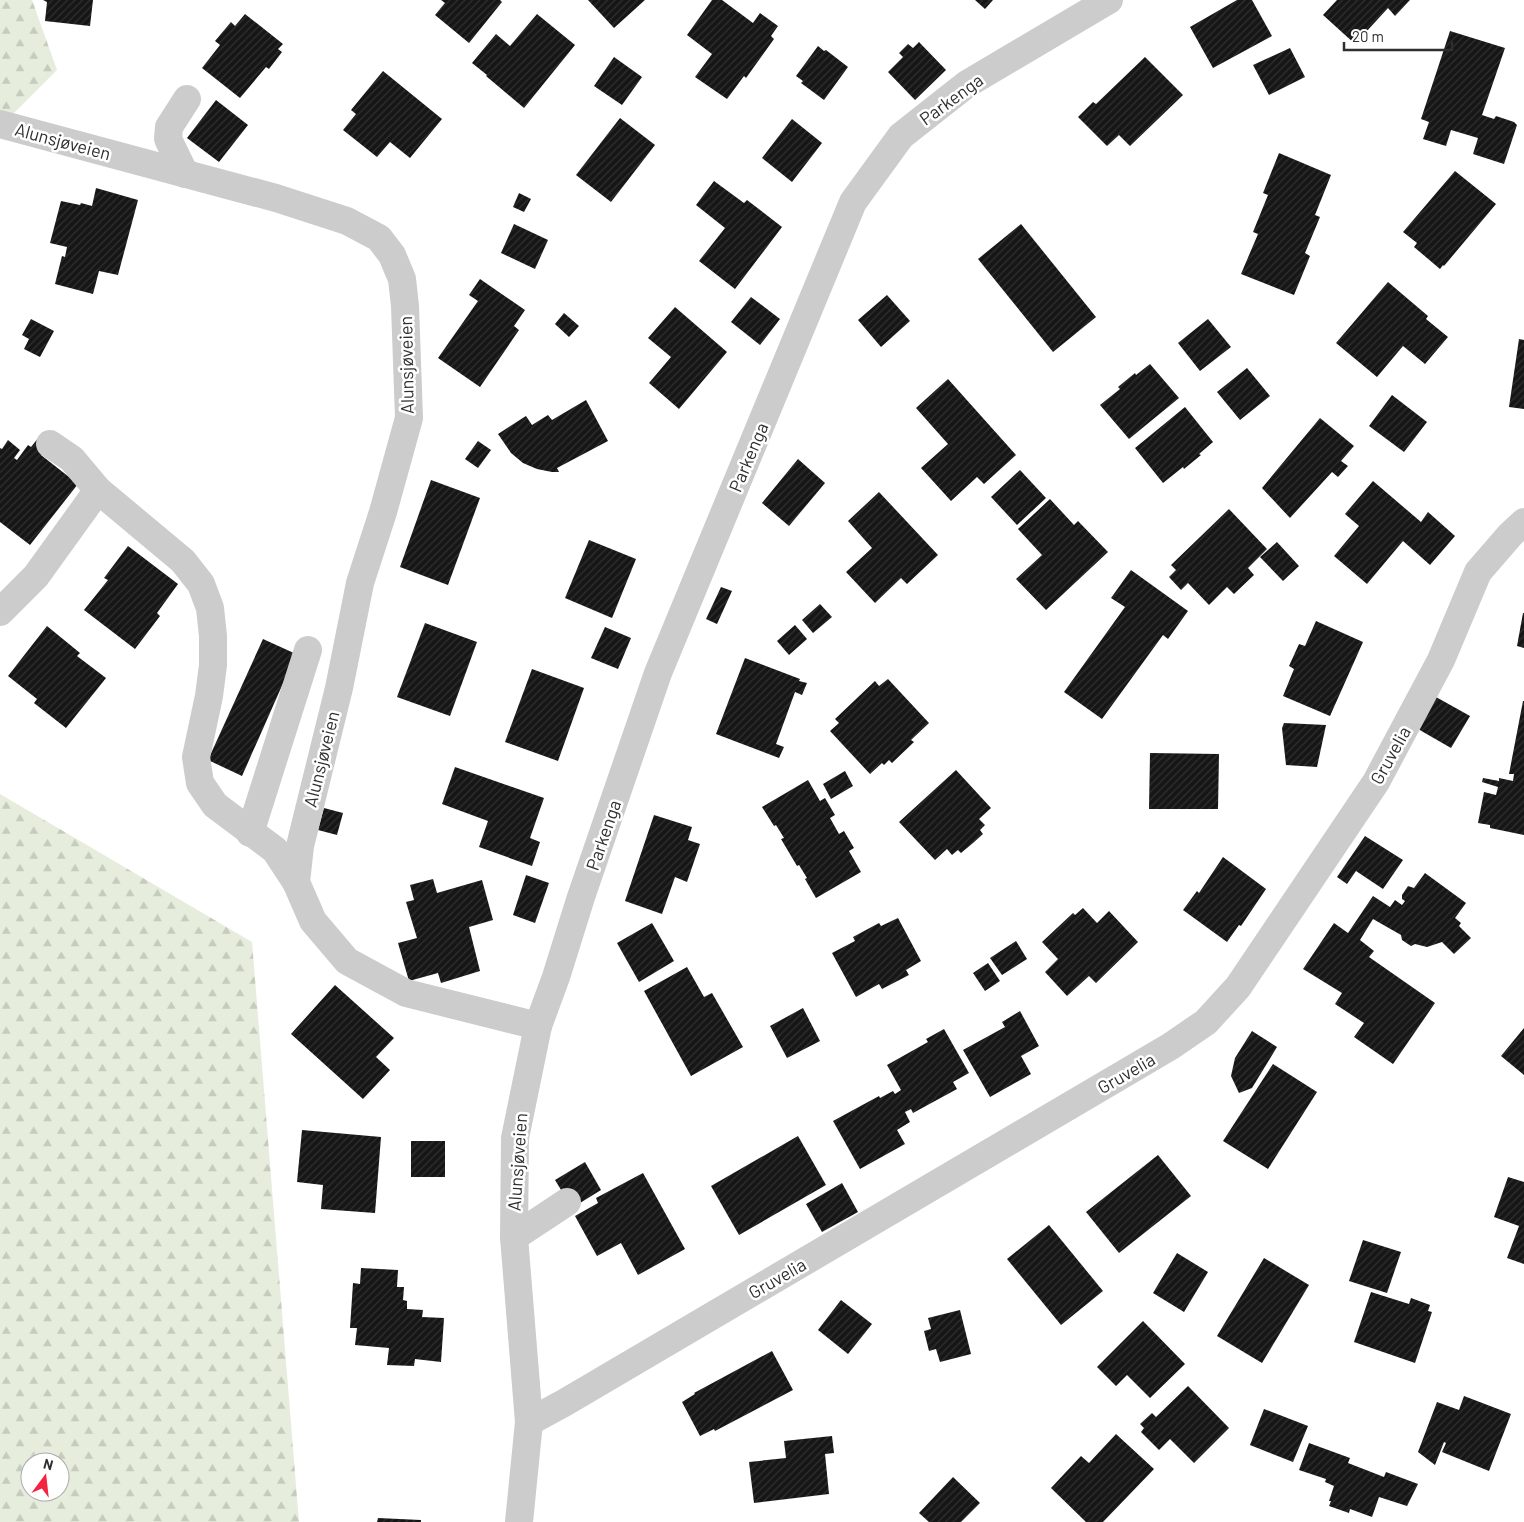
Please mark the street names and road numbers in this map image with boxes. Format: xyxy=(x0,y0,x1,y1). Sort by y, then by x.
street label: Parkenga xyxy=(915,69,987,129)
street label: Alunsjøveien xyxy=(13,118,113,164)
street label: Alunsjøveien xyxy=(394,316,418,414)
street label: Parkenga xyxy=(724,419,772,495)
street label: Alunsjøveien xyxy=(298,709,344,809)
street label: Gruvelia xyxy=(1365,722,1415,788)
street label: Parkenga xyxy=(581,797,625,873)
street label: Gruvelia xyxy=(1093,1048,1159,1098)
street label: Alunsjøveien xyxy=(503,1112,531,1212)
street label: Gruvelia xyxy=(744,1253,810,1303)

